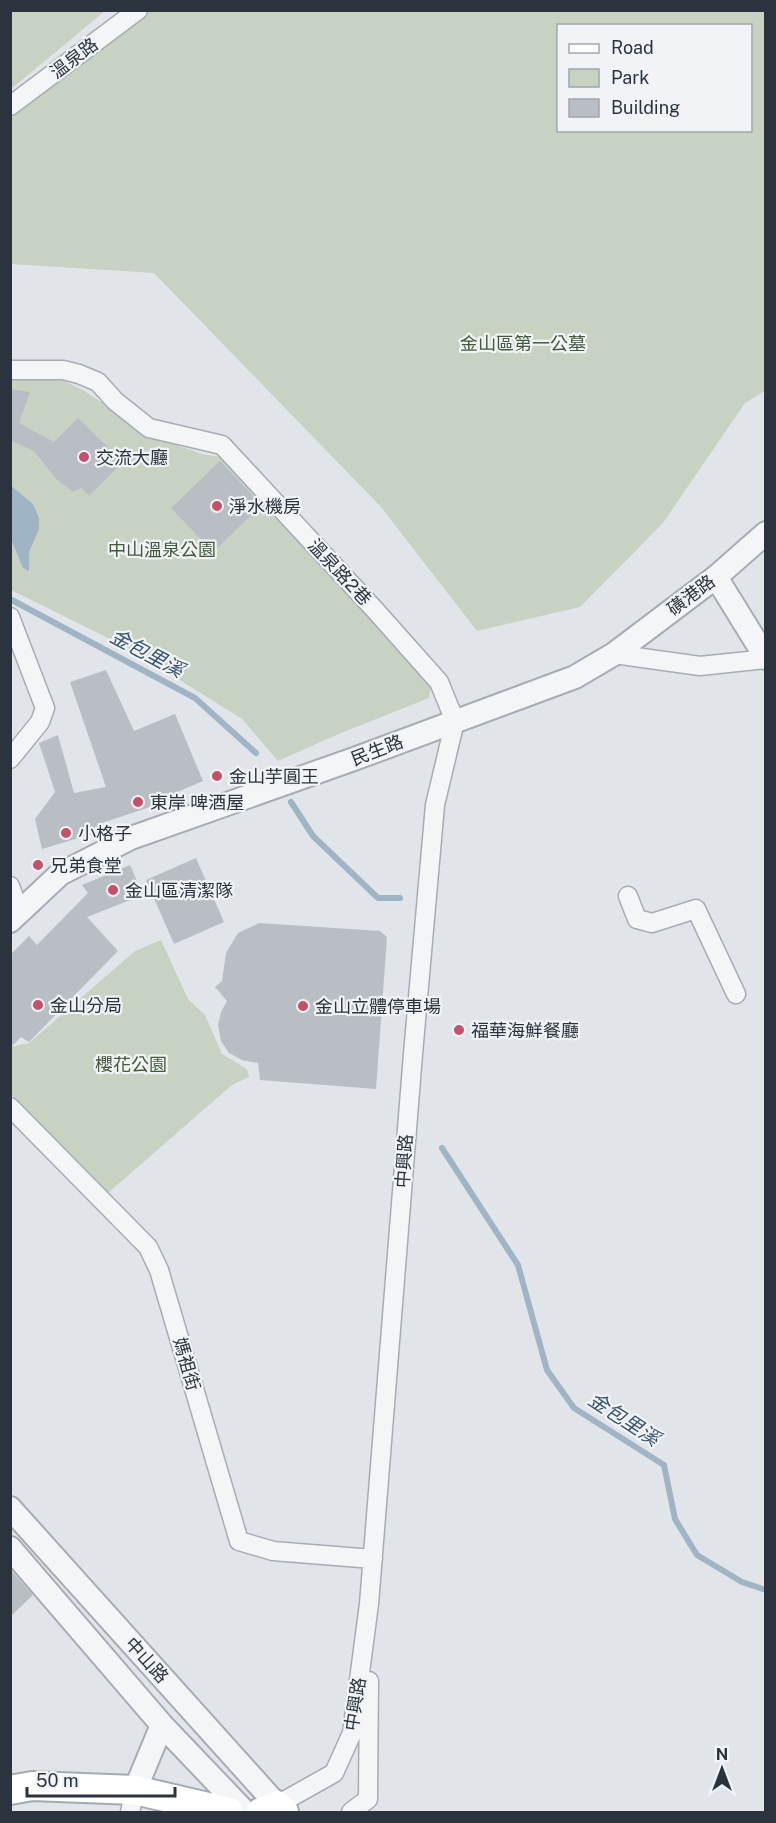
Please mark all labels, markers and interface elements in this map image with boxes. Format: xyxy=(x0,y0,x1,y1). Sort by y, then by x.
legend xyxy=(557,24,752,132)
street label: 溫泉路 xyxy=(46,33,102,83)
text: Road xyxy=(611,37,654,58)
text: Park xyxy=(611,67,649,88)
text: Building xyxy=(611,97,680,118)
park label: 金山區第一公墓 xyxy=(460,333,586,354)
place label: 交流大廳 xyxy=(96,447,168,468)
marker: 交流大廳 xyxy=(77,450,91,464)
place label: 淨水機房 xyxy=(229,496,301,517)
marker: 淨水機房 xyxy=(210,499,224,513)
street label: 溫泉路2巷 xyxy=(304,535,376,609)
park label: 中山溫泉公園 xyxy=(108,539,216,560)
street label: 磺港路 xyxy=(663,570,719,620)
water label: 金包里溪 xyxy=(106,624,191,684)
street label: 民生路 xyxy=(348,731,406,769)
place label: 金山芋圓王 xyxy=(229,766,319,787)
marker: 金山芋圓王 xyxy=(210,769,224,783)
place label: 東岸 啤酒屋 xyxy=(150,792,244,813)
marker: 東岸 啤酒屋 xyxy=(131,795,145,809)
place label: 小格子 xyxy=(78,823,132,844)
marker: 小格子 xyxy=(59,826,73,840)
place label: 兄弟食堂 xyxy=(50,855,122,876)
marker: 兄弟食堂 xyxy=(31,858,45,872)
place label: 金山區清潔隊 xyxy=(125,880,233,901)
marker: 金山區清潔隊 xyxy=(106,883,120,897)
place label: 金山分局 xyxy=(50,995,122,1016)
place label: 金山立體停車場 xyxy=(315,996,441,1017)
marker: 金山分局 xyxy=(31,998,45,1012)
marker: 金山立體停車場 xyxy=(296,999,310,1013)
place label: 福華海鮮餐廳 xyxy=(471,1020,579,1041)
marker: 福華海鮮餐廳 xyxy=(452,1023,466,1037)
park label: 櫻花公園 xyxy=(95,1054,167,1075)
street label: 中興路 xyxy=(392,1133,416,1189)
street label: 媽祖街 xyxy=(169,1335,205,1393)
water label: 金包里溪 xyxy=(584,1387,667,1452)
street label: 中山路 xyxy=(121,1633,173,1687)
street label: 中興路 xyxy=(340,1676,370,1732)
north arrow xyxy=(692,1739,752,1799)
text: N xyxy=(716,1745,728,1764)
scale bar xyxy=(27,1760,176,1798)
text: 50 m xyxy=(36,1770,79,1791)

